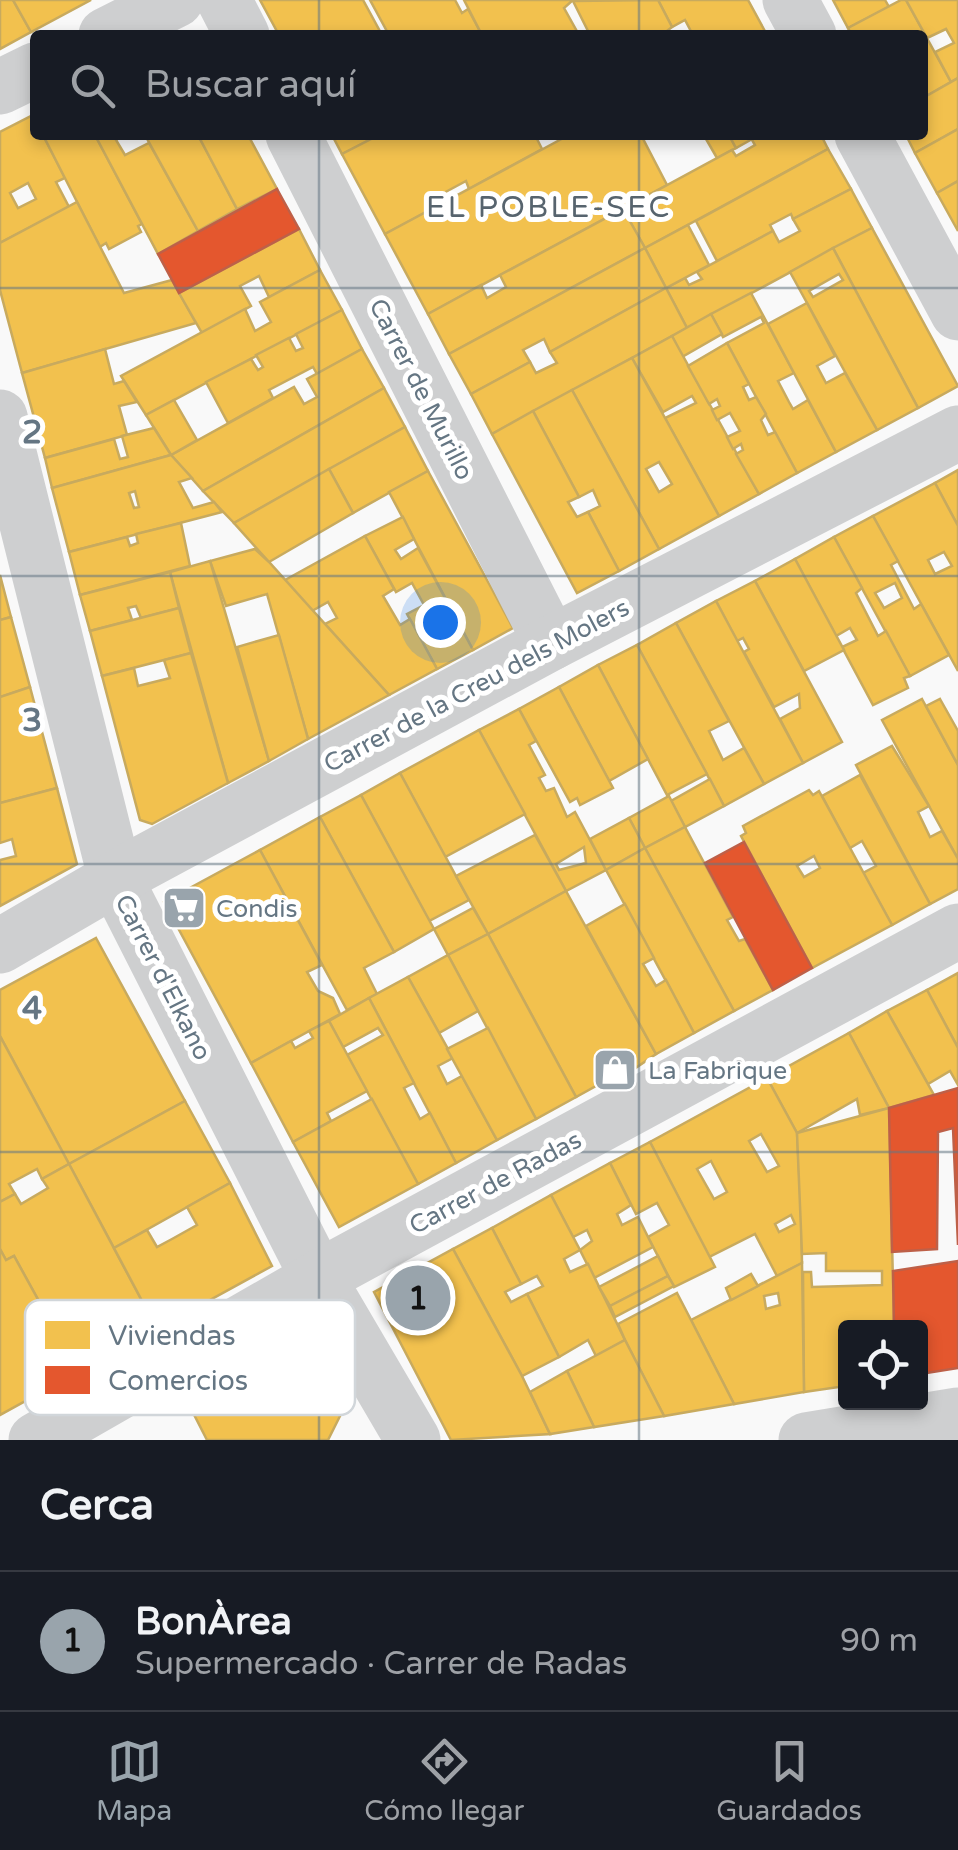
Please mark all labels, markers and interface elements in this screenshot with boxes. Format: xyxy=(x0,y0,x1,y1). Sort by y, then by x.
search box xyxy=(30,30,928,140)
icon: search xyxy=(65,58,120,113)
text: Buscar aquí xyxy=(145,62,356,108)
district label: EL POBLE-SEC xyxy=(426,189,672,226)
street label: Carrer de Murillo xyxy=(362,294,480,485)
text: 2 xyxy=(22,414,42,452)
street label: Carrer de la Creu dels Molers xyxy=(319,592,634,779)
your location xyxy=(415,597,466,648)
text: 3 xyxy=(22,702,42,740)
supermarket icon: Condis xyxy=(161,885,207,931)
street label: Carrer d'Elkano xyxy=(108,890,218,1065)
place label: Condis xyxy=(216,894,297,924)
text: 4 xyxy=(22,990,42,1028)
shop icon: La Fabrique xyxy=(592,1047,638,1093)
place label: La Fabrique xyxy=(648,1056,787,1086)
street label: Carrer de Radas xyxy=(404,1125,587,1241)
pin: 1 xyxy=(386,1260,450,1336)
legend xyxy=(25,1300,355,1415)
text: Viviendas xyxy=(108,1319,236,1353)
map controls xyxy=(838,1320,928,1410)
button: locate xyxy=(838,1320,928,1410)
text: Comercios xyxy=(108,1364,248,1398)
text: Cerca xyxy=(40,1480,154,1531)
text: BonÀrea xyxy=(135,1599,292,1645)
text: 1 xyxy=(62,1622,83,1660)
text: 90 m xyxy=(840,1622,918,1660)
text: Supermercado · Carrer de Radas xyxy=(135,1645,627,1683)
tab: Mapa xyxy=(96,1734,172,1828)
tab: Cómo llegar xyxy=(364,1734,524,1828)
tab: Guardados xyxy=(716,1734,862,1828)

